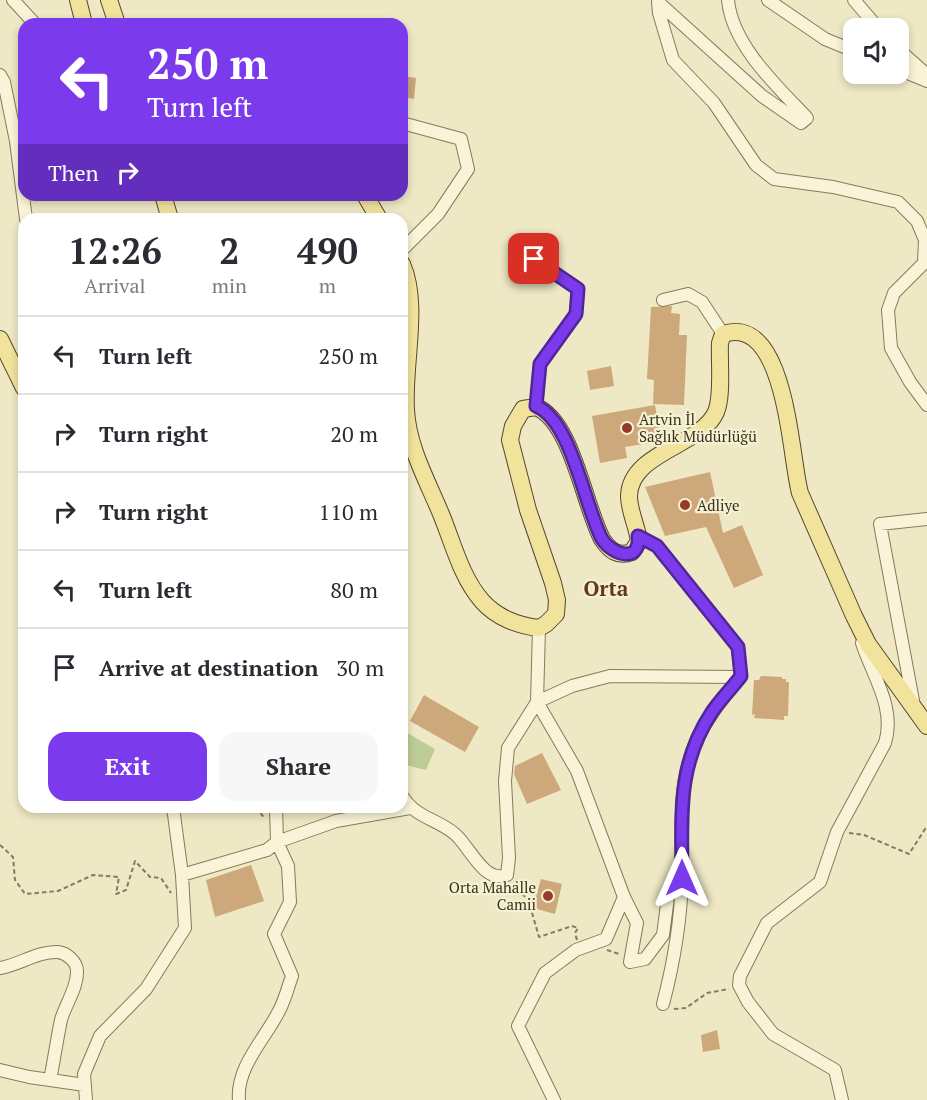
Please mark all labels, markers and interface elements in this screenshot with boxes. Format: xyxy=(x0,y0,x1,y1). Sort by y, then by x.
map controls xyxy=(843,18,909,84)
button: sound xyxy=(843,18,909,84)
text: 250 m xyxy=(147,35,268,91)
icon: left xyxy=(48,42,126,120)
text: Turn left xyxy=(147,89,252,125)
icon: right xyxy=(111,156,144,189)
text: Then xyxy=(48,158,99,187)
text: 12:26 xyxy=(68,227,162,274)
text: 2 xyxy=(219,227,240,274)
text: 490 xyxy=(297,227,358,274)
pin xyxy=(508,233,559,284)
icon: arrive xyxy=(517,242,550,275)
text: Arrival xyxy=(84,272,146,299)
text: min xyxy=(212,272,247,299)
text: m xyxy=(319,272,336,299)
icon: left xyxy=(48,339,81,372)
text: Turn left xyxy=(99,341,192,370)
text: 250 m xyxy=(318,341,378,370)
place label: Artvin İl Sağlık Müdürlüğü xyxy=(639,409,757,446)
icon: right xyxy=(48,417,81,450)
text: Turn right xyxy=(99,419,208,448)
text: 20 m xyxy=(330,419,378,448)
marker: Artvin İl Sağlık Müdürlüğü xyxy=(620,421,634,435)
icon: right xyxy=(48,495,81,528)
place label: Adliye xyxy=(697,495,739,515)
text: Turn right xyxy=(99,497,208,526)
text: 110 m xyxy=(318,497,378,526)
marker: Adliye xyxy=(678,498,692,512)
icon: left xyxy=(48,573,81,606)
district label: Orta xyxy=(584,574,629,602)
text: Turn left xyxy=(99,575,192,604)
text: 80 m xyxy=(330,575,378,604)
icon: arrive xyxy=(48,651,81,684)
text: Arrive at destination xyxy=(99,653,318,682)
text: 30 m xyxy=(336,653,384,682)
button: Exit xyxy=(48,732,207,801)
button: Share xyxy=(219,732,378,801)
position arrow xyxy=(650,846,714,910)
place label: Orta Mahalle Camii xyxy=(449,877,536,914)
marker: Orta Mahalle Camii xyxy=(541,889,555,903)

